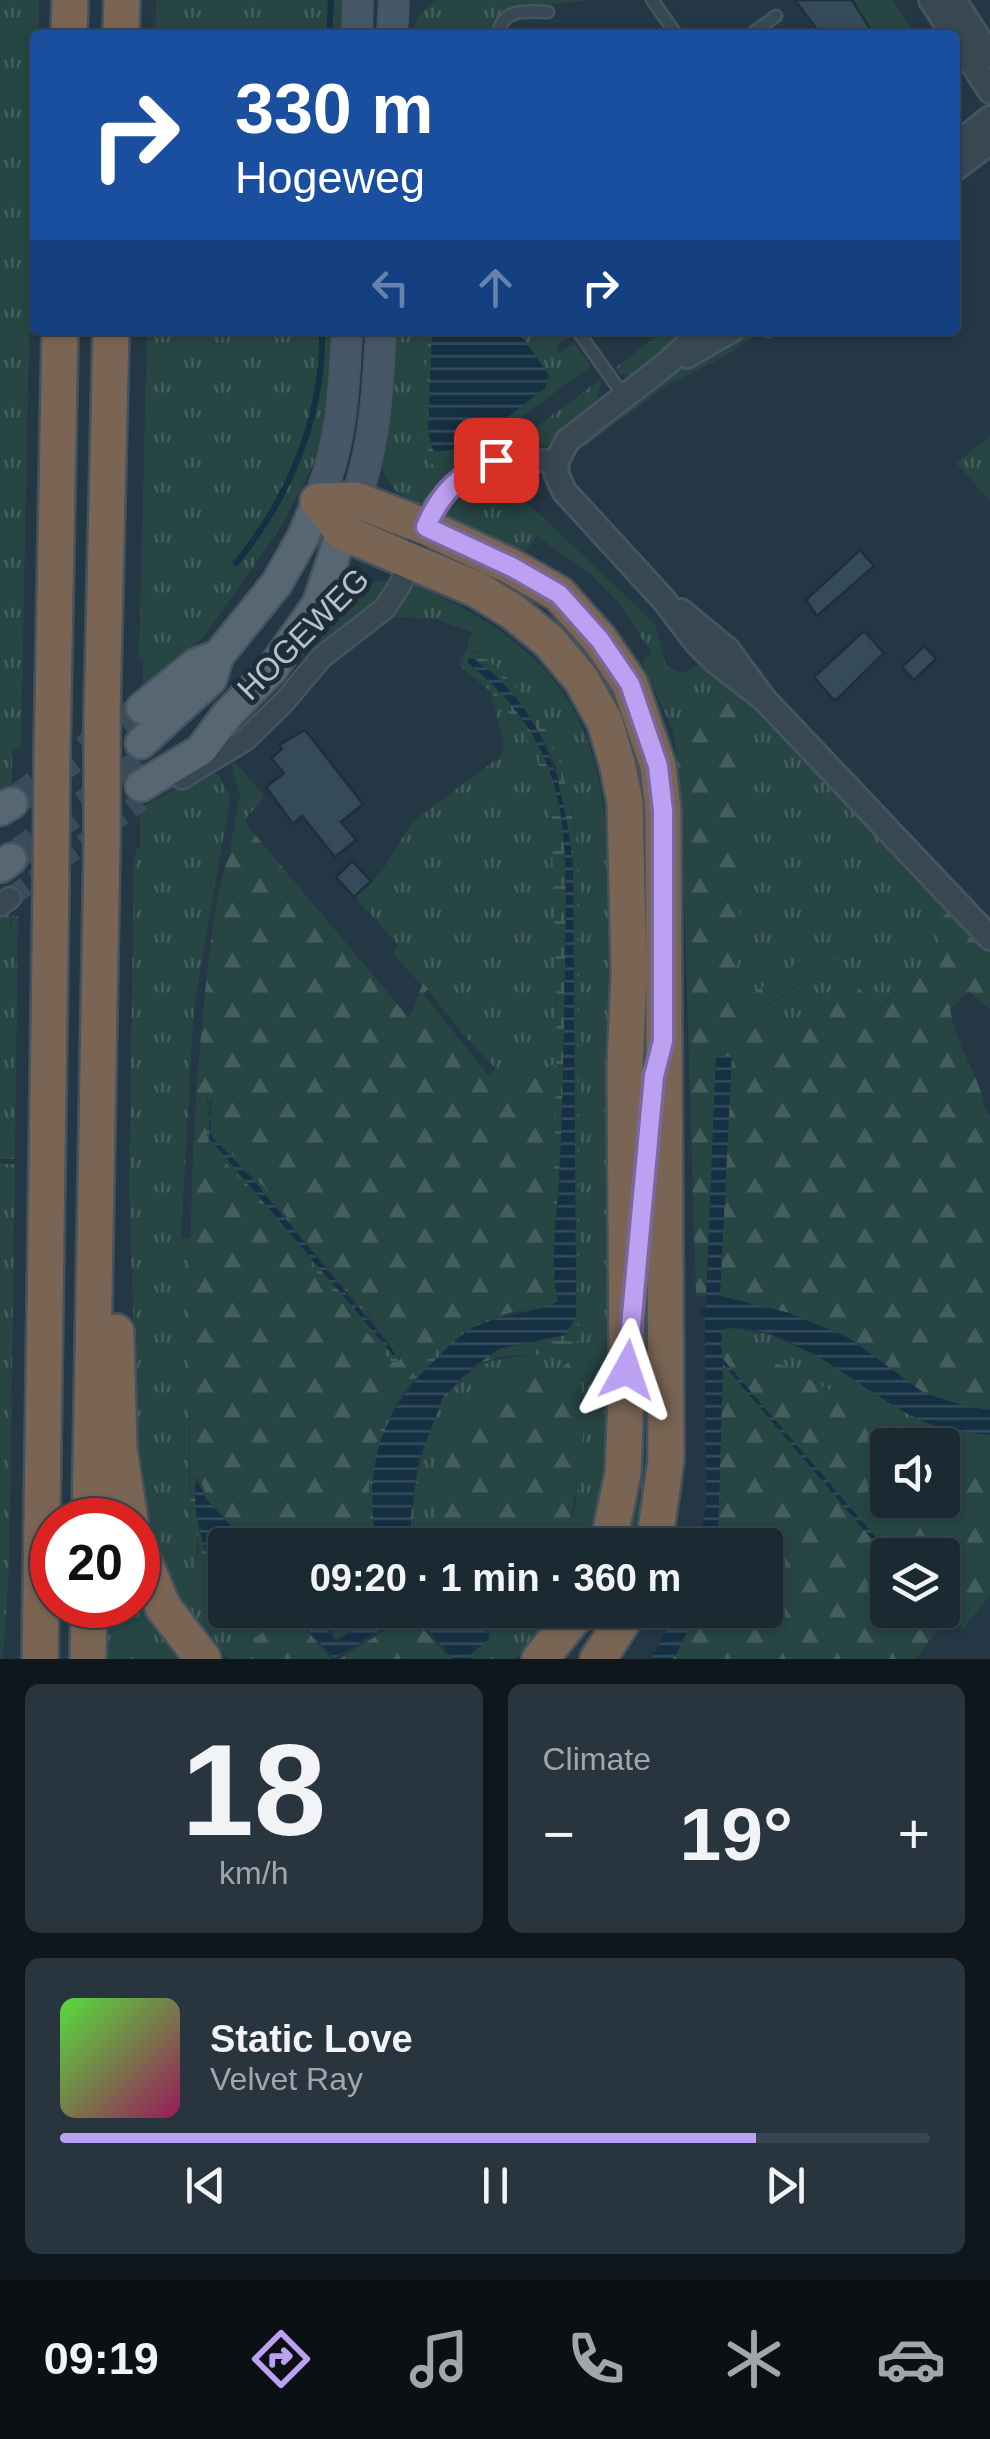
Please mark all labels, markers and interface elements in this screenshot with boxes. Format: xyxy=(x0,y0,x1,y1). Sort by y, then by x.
icon: right xyxy=(70,70,200,200)
text: 330 m xyxy=(235,70,433,148)
text: Hogeweg xyxy=(235,152,425,203)
icon: left xyxy=(363,260,418,315)
icon: ahead xyxy=(468,260,523,315)
icon: right xyxy=(573,260,628,315)
pin xyxy=(454,418,539,503)
icon: arrive xyxy=(469,433,524,488)
street label: HOGEWEG xyxy=(230,561,376,707)
position arrow xyxy=(575,1318,679,1422)
map controls xyxy=(870,1428,960,1628)
button: sound xyxy=(870,1428,960,1518)
speed limit sign: 20 xyxy=(30,1498,160,1628)
button: layers xyxy=(870,1538,960,1628)
text: 09:20 · 1 min · 360 m xyxy=(310,1557,681,1599)
text: 18 xyxy=(181,1717,326,1863)
text: Climate xyxy=(543,1741,651,1777)
text: 19° xyxy=(680,1792,793,1876)
text: − xyxy=(543,1803,575,1865)
text: + xyxy=(898,1803,930,1865)
text: km/h xyxy=(219,1855,288,1891)
text: Static Love xyxy=(210,2018,413,2060)
text: Velvet Ray xyxy=(210,2061,363,2097)
icon: previous xyxy=(178,2158,233,2213)
icon: pause xyxy=(468,2158,523,2213)
icon: next xyxy=(758,2158,813,2213)
icon: directions xyxy=(246,2324,316,2394)
icon: music xyxy=(404,2324,474,2394)
icon: phone xyxy=(561,2324,631,2394)
icon: climate xyxy=(719,2324,789,2394)
icon: car xyxy=(876,2324,946,2394)
text: 09:19 xyxy=(44,2333,159,2384)

